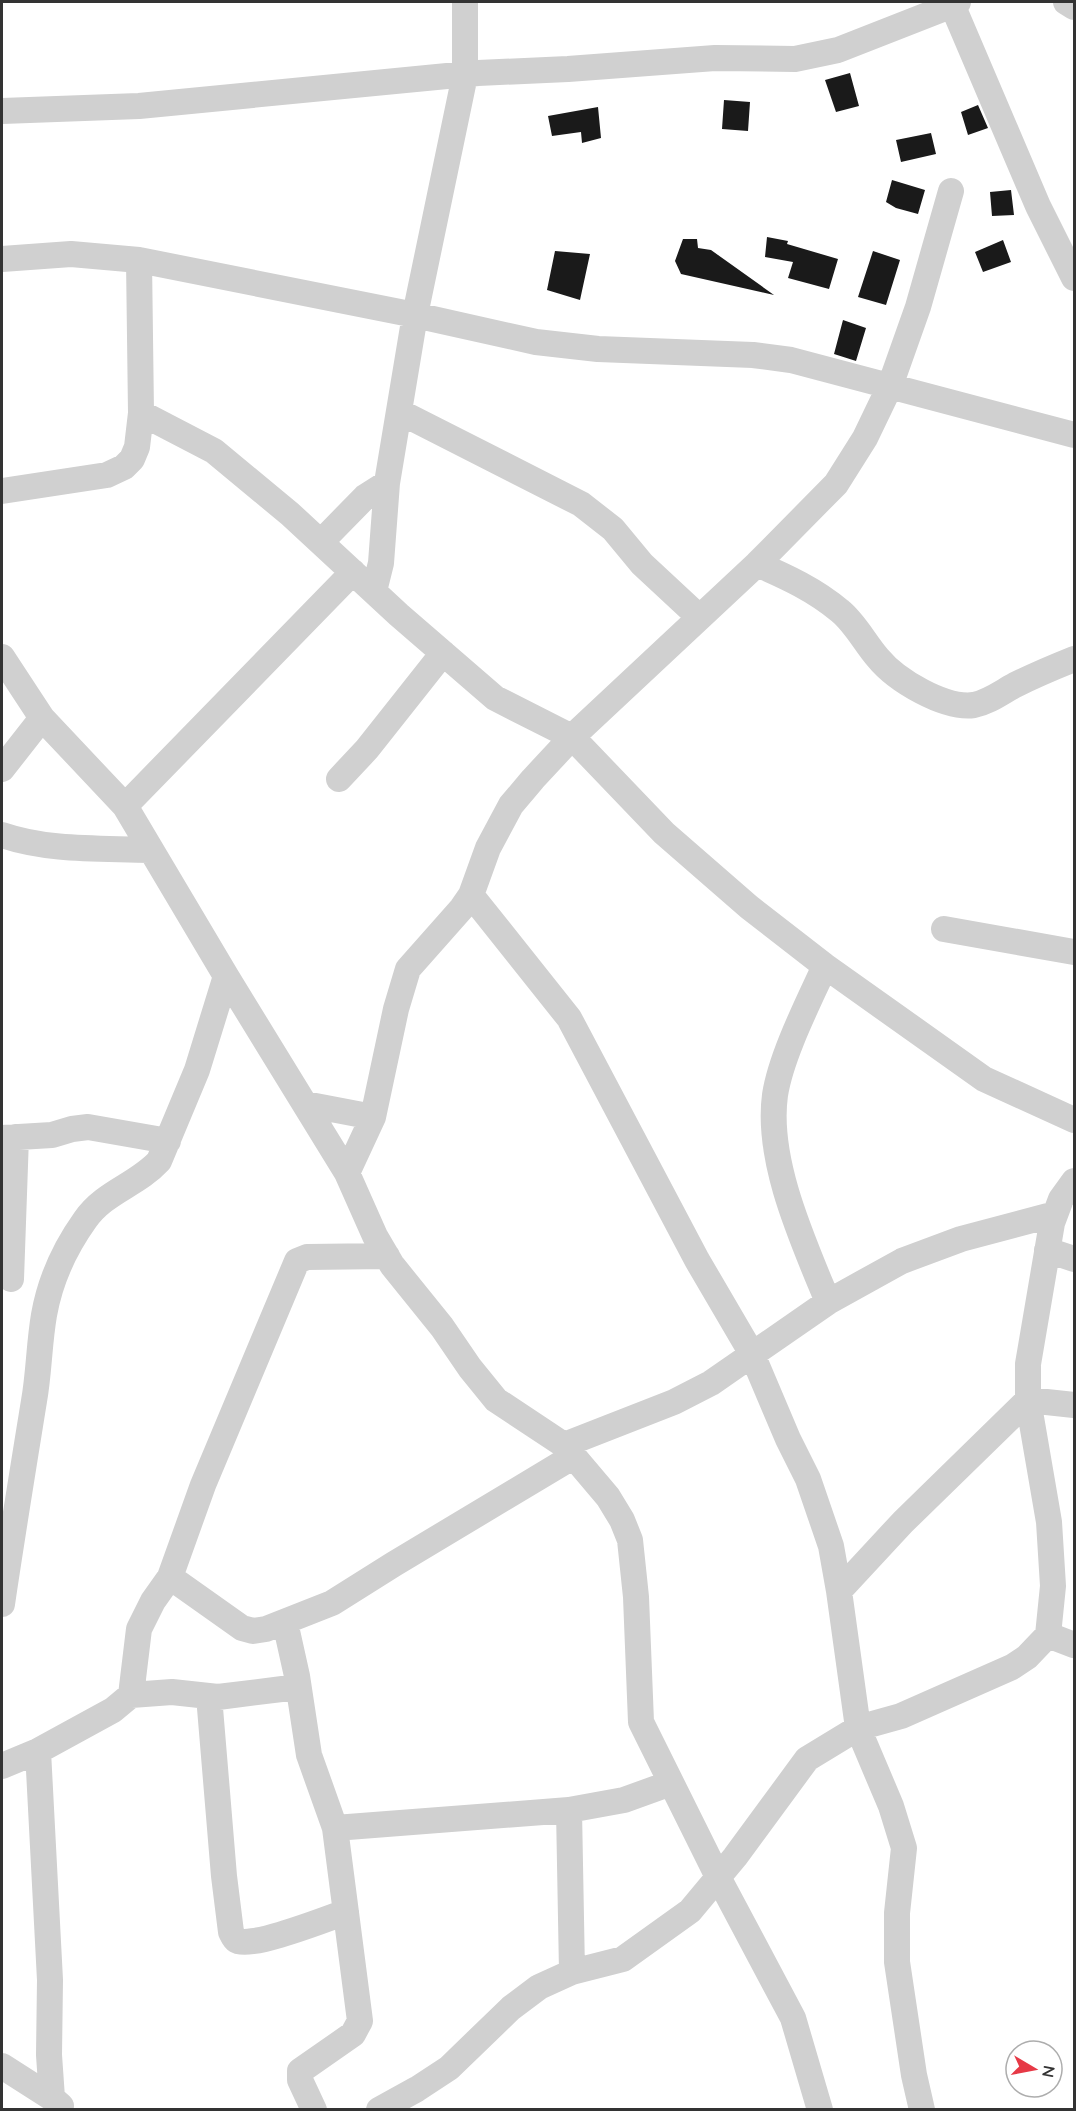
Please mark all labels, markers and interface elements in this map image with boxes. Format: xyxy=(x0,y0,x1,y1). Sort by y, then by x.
north arrow xyxy=(1004,2039,1064,2099)
text: N xyxy=(1038,2064,1060,2079)

